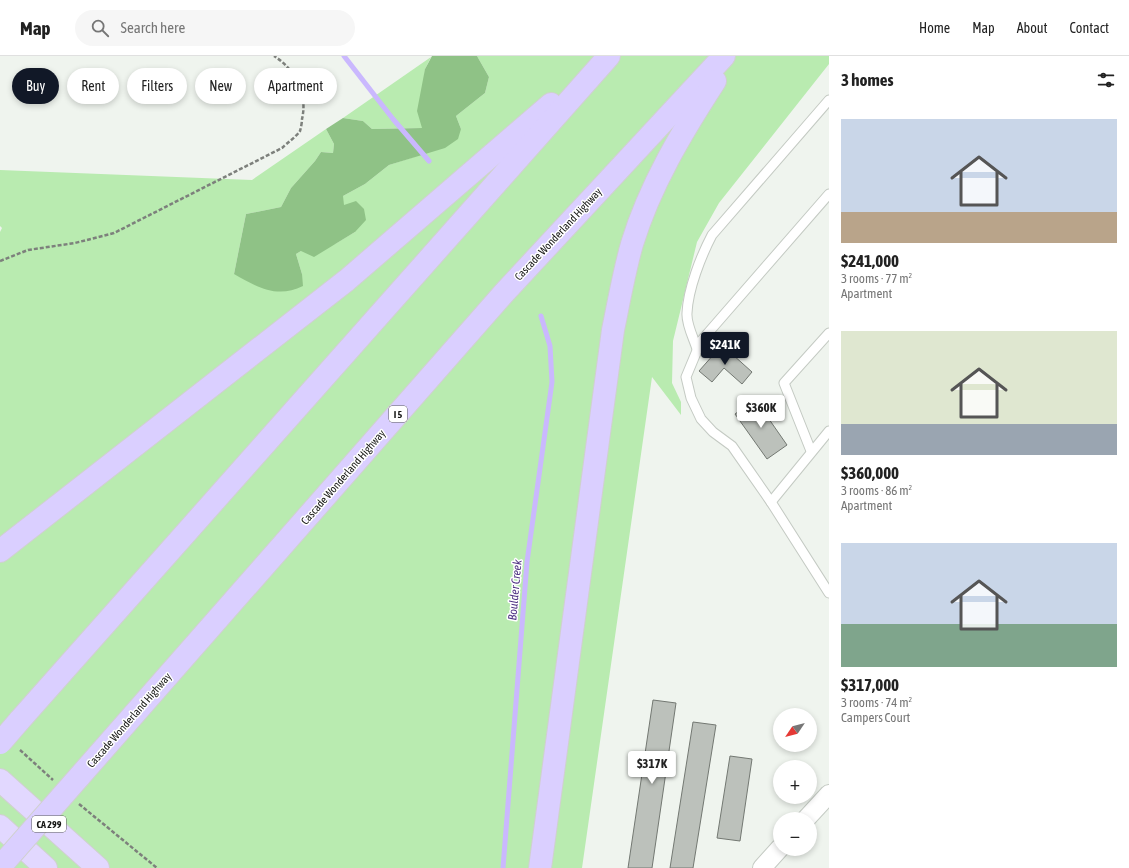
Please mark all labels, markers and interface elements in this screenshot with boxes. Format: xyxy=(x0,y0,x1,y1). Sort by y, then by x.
search box xyxy=(75,10,355,46)
text: Map xyxy=(20,17,51,39)
icon: search xyxy=(89,17,111,39)
text: Search here xyxy=(121,19,185,36)
text: Home xyxy=(919,20,950,36)
text: Map xyxy=(972,20,995,36)
text: About xyxy=(1017,20,1048,36)
text: Contact xyxy=(1070,20,1109,36)
chip: Buy xyxy=(12,68,59,104)
chip: Rent xyxy=(67,68,119,104)
chip: Filters xyxy=(127,68,187,104)
chip: New xyxy=(195,68,246,104)
chip: Apartment xyxy=(254,68,337,104)
icon: filters xyxy=(1095,69,1117,91)
text: 3 homes xyxy=(841,70,894,90)
icon: home xyxy=(943,145,1015,217)
street label: Cascade Wonderland Highway xyxy=(512,185,604,283)
text: $241,000 xyxy=(841,251,899,271)
text: 3 rooms · 77 m² xyxy=(841,271,912,286)
text: Apartment xyxy=(841,286,892,301)
pin: $241K xyxy=(697,332,753,366)
text: $241K xyxy=(710,337,740,352)
icon: home xyxy=(943,357,1015,429)
pin: $360K xyxy=(733,395,789,429)
text: $360K xyxy=(746,400,776,415)
road number: I 5 xyxy=(389,406,407,422)
street label: Cascade Wonderland Highway xyxy=(299,427,388,527)
text: $360,000 xyxy=(841,463,899,483)
text: 3 rooms · 86 m² xyxy=(841,483,912,498)
text: Apartment xyxy=(841,498,892,513)
water label: Boulder Creek xyxy=(505,558,525,621)
icon: home xyxy=(943,569,1015,641)
street label: Cascade Wonderland Highway xyxy=(85,670,174,770)
text: $317,000 xyxy=(841,675,899,695)
text: 3 rooms · 74 m² xyxy=(841,695,912,710)
north arrow xyxy=(773,708,817,752)
map controls xyxy=(773,708,817,856)
text: Campers Court xyxy=(841,710,910,725)
pin: $317K xyxy=(624,751,680,785)
text: $317K xyxy=(637,756,667,771)
button: + xyxy=(773,760,817,804)
button: − xyxy=(773,812,817,856)
road number: CA 299 xyxy=(32,816,66,832)

